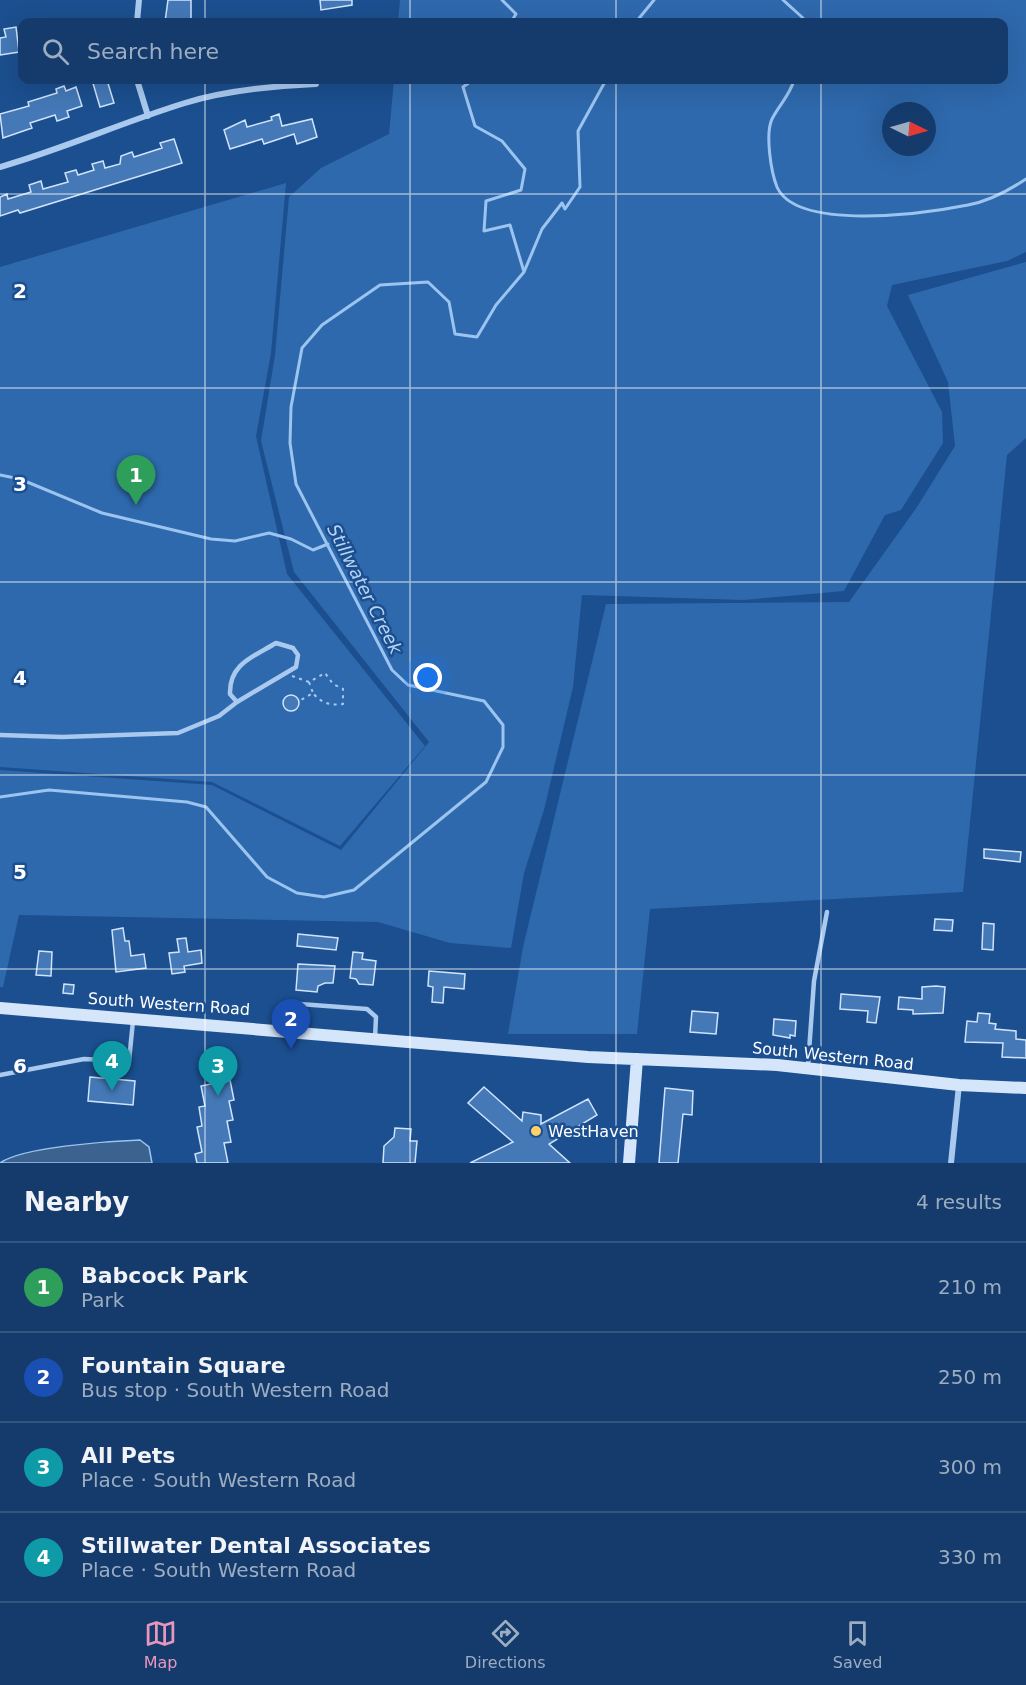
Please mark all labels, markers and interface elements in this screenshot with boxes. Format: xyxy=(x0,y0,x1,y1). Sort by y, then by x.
search box xyxy=(18,18,1008,84)
icon: search xyxy=(39,35,72,68)
text: Search here xyxy=(87,39,219,64)
north arrow xyxy=(882,102,936,156)
text: 2 xyxy=(13,279,27,303)
pin: 1 xyxy=(116,456,156,505)
text: 3 xyxy=(13,472,27,496)
water label: Stillwater Creek xyxy=(323,521,408,659)
your location xyxy=(413,663,442,692)
text: 4 xyxy=(13,666,27,690)
text: 5 xyxy=(13,860,27,884)
street label: South Western Road xyxy=(87,989,251,1019)
pin: 2 xyxy=(272,1000,310,1049)
street label: South Western Road xyxy=(751,1038,915,1074)
pin: 4 xyxy=(92,1042,132,1091)
pin: 3 xyxy=(198,1046,238,1096)
text: 6 xyxy=(13,1054,27,1078)
place label: WestHaven xyxy=(548,1122,639,1141)
marker: WestHaven xyxy=(529,1124,543,1138)
text: Nearby xyxy=(24,1187,129,1217)
text: 4 results xyxy=(916,1190,1002,1214)
text: Babcock Park xyxy=(81,1263,248,1288)
text: 1 xyxy=(37,1275,50,1299)
text: 210 m xyxy=(938,1275,1002,1299)
text: Park xyxy=(81,1288,124,1312)
text: Fountain Square xyxy=(81,1353,286,1378)
text: 2 xyxy=(37,1365,50,1389)
text: 250 m xyxy=(938,1365,1002,1389)
text: Bus stop · South Western Road xyxy=(81,1378,390,1402)
text: All Pets xyxy=(81,1443,175,1468)
text: 3 xyxy=(37,1455,50,1479)
text: 300 m xyxy=(938,1455,1002,1479)
text: Place · South Western Road xyxy=(81,1468,356,1492)
text: Stillwater Dental Associates xyxy=(81,1533,431,1558)
text: 4 xyxy=(37,1545,50,1569)
text: 330 m xyxy=(938,1545,1002,1569)
text: Place · South Western Road xyxy=(81,1558,356,1582)
tab: Map xyxy=(144,1617,177,1672)
tab: Directions xyxy=(465,1617,545,1672)
tab: Saved xyxy=(833,1617,882,1672)

